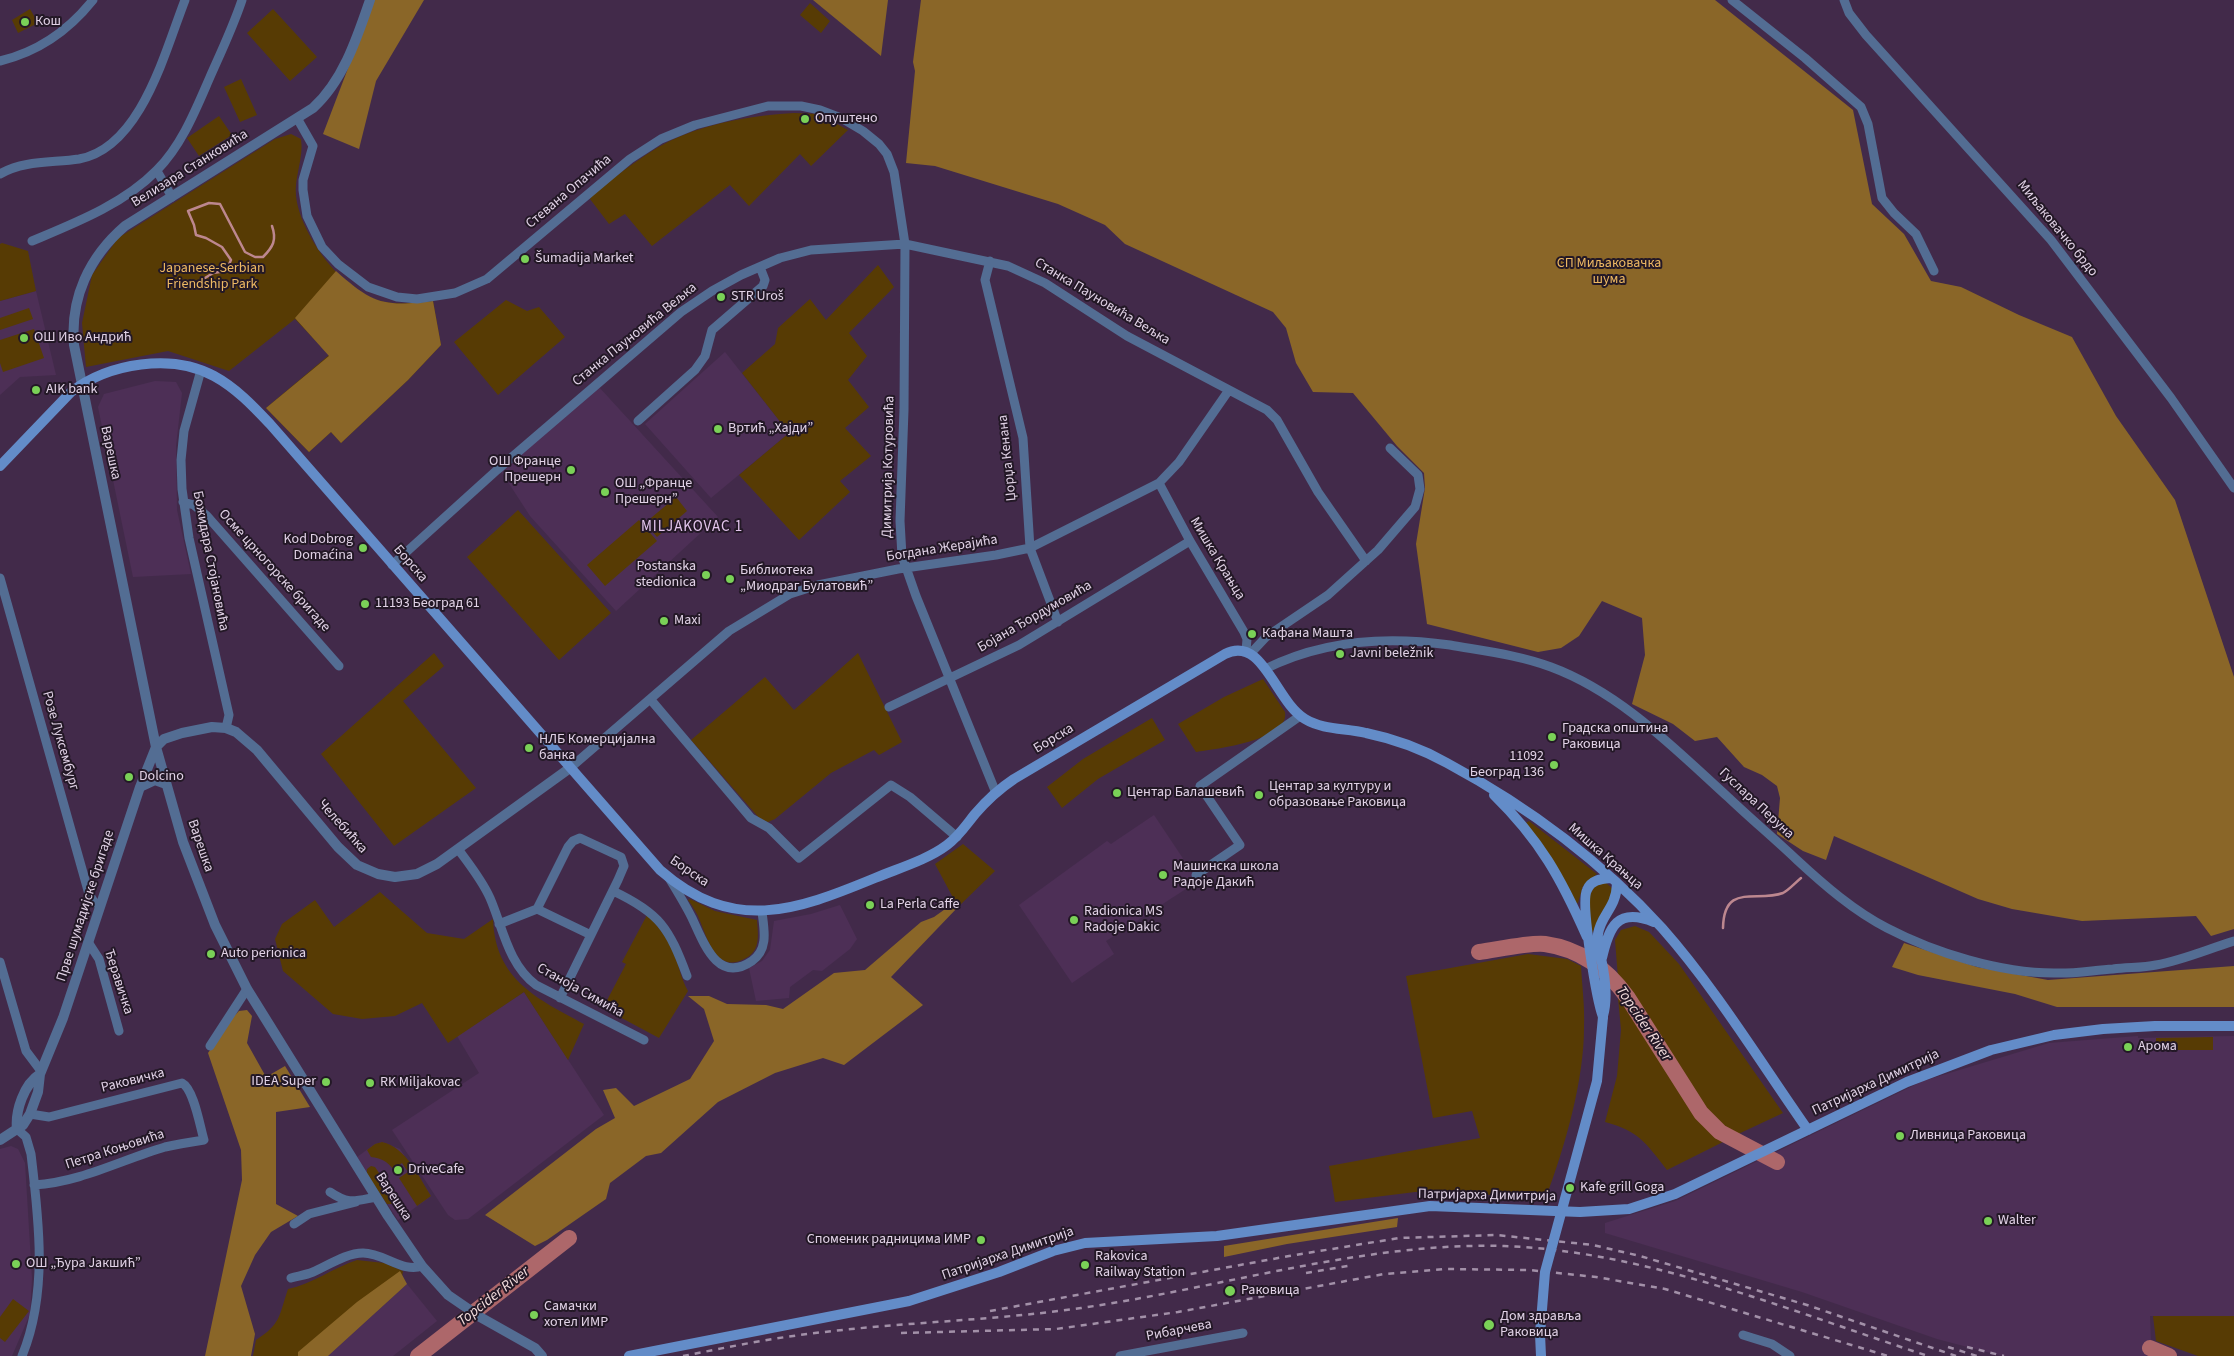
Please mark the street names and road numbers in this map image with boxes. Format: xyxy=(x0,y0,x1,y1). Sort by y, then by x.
street label: Велизара Станковића xyxy=(129,126,251,212)
street label: Стевана Опачића xyxy=(523,151,615,233)
street label: Миљаковачко брдо xyxy=(2013,178,2101,280)
street label: Станка Пауновића Вељка xyxy=(1031,255,1173,349)
street label: Станка Пауновића Вељка xyxy=(569,280,701,390)
street label: Димитрија Котуровића xyxy=(879,396,899,538)
street label: Џорџа Кенана xyxy=(995,414,1021,502)
street label: Варешка xyxy=(96,425,124,481)
street label: Божидара Стојановића xyxy=(188,490,232,632)
street label: Осме црногорске бригаде xyxy=(215,506,333,636)
street label: Мишка Крањца xyxy=(1186,515,1248,603)
street label: Богдана Жерајића xyxy=(885,532,999,566)
street label: Борска xyxy=(389,542,431,586)
street label: Бојана Ђордумовића xyxy=(975,577,1095,657)
street label: Розе Луксембург xyxy=(38,689,82,793)
street label: Борска xyxy=(1031,721,1077,757)
street label: Гуслара Перуна xyxy=(1715,765,1797,843)
street label: Челебићка xyxy=(313,797,371,857)
street label: Варешка xyxy=(183,818,217,874)
street label: Мишка Крањца xyxy=(1564,820,1646,894)
street label: Прве шумадијске бригаде xyxy=(54,828,118,984)
street label: Борска xyxy=(666,853,712,891)
street label: Ђеравичка xyxy=(100,947,136,1017)
street label: Станоја Симића xyxy=(534,960,626,1022)
street label: Патријарха Димитрија xyxy=(1810,1046,1942,1120)
street label: Раковичка xyxy=(100,1065,166,1097)
street label: Петра Коњовића xyxy=(63,1126,167,1174)
street label: Варешка xyxy=(371,1170,415,1224)
street label: Патријарха Димитрија xyxy=(1418,1186,1556,1206)
street label: Патријарха Димитрија xyxy=(940,1224,1076,1284)
street label: Рибарчева xyxy=(1145,1316,1213,1346)

